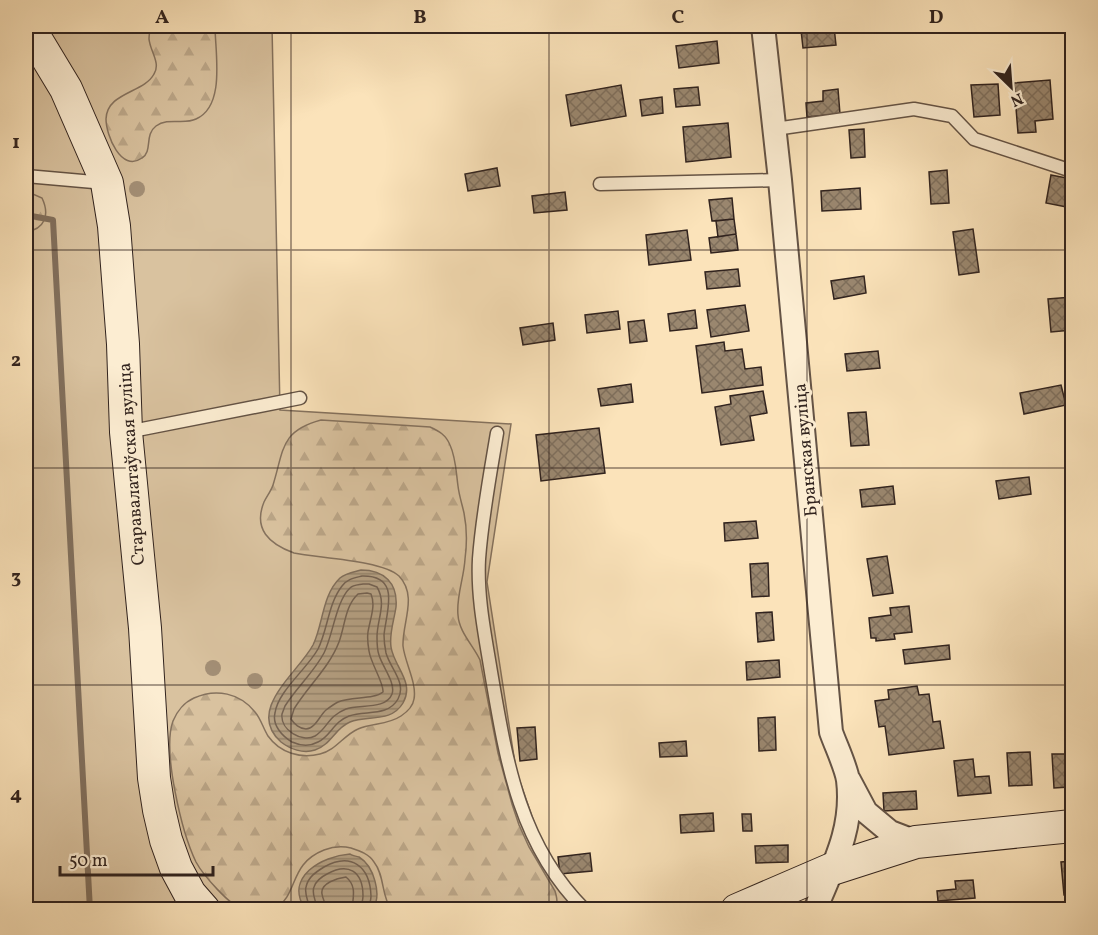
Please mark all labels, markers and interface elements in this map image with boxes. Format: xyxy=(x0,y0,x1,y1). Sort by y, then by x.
text: A xyxy=(155,4,169,32)
text: B xyxy=(413,4,427,32)
text: C xyxy=(672,4,685,32)
text: D xyxy=(929,4,943,32)
north arrow xyxy=(981,57,1041,117)
text: N xyxy=(1006,86,1026,111)
text: 1 xyxy=(12,129,20,157)
text: 2 xyxy=(11,347,21,375)
street label: Старавалатаўская вуліца xyxy=(113,362,152,566)
street label: Бранская вуліца xyxy=(788,382,825,518)
text: 3 xyxy=(11,564,21,592)
text: 4 xyxy=(10,781,22,809)
scale bar xyxy=(60,839,213,877)
text: 50 m xyxy=(69,849,108,874)

